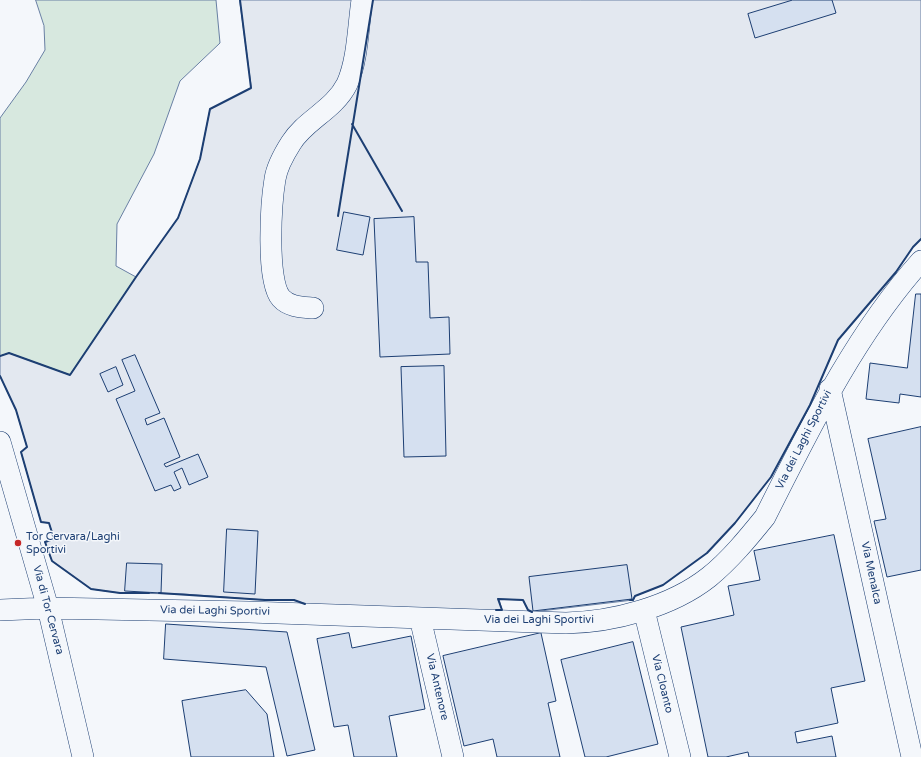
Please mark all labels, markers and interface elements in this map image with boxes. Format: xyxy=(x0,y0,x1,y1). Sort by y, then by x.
street label: Via dei Laghi Sportivi xyxy=(773,388,835,492)
place label: Tor Cervara/Laghi Sportivi xyxy=(26,530,120,556)
marker: Tor Cervara/Laghi Sportivi xyxy=(13,538,23,548)
street label: Via Menalca xyxy=(858,540,884,606)
street label: Via di Tor Cervara xyxy=(30,564,66,656)
street label: Via dei Laghi Sportivi xyxy=(160,603,270,619)
street label: Via dei Laghi Sportivi xyxy=(484,613,594,627)
street label: Via Antenore xyxy=(423,652,451,722)
street label: Via Cloanto xyxy=(648,653,676,715)

